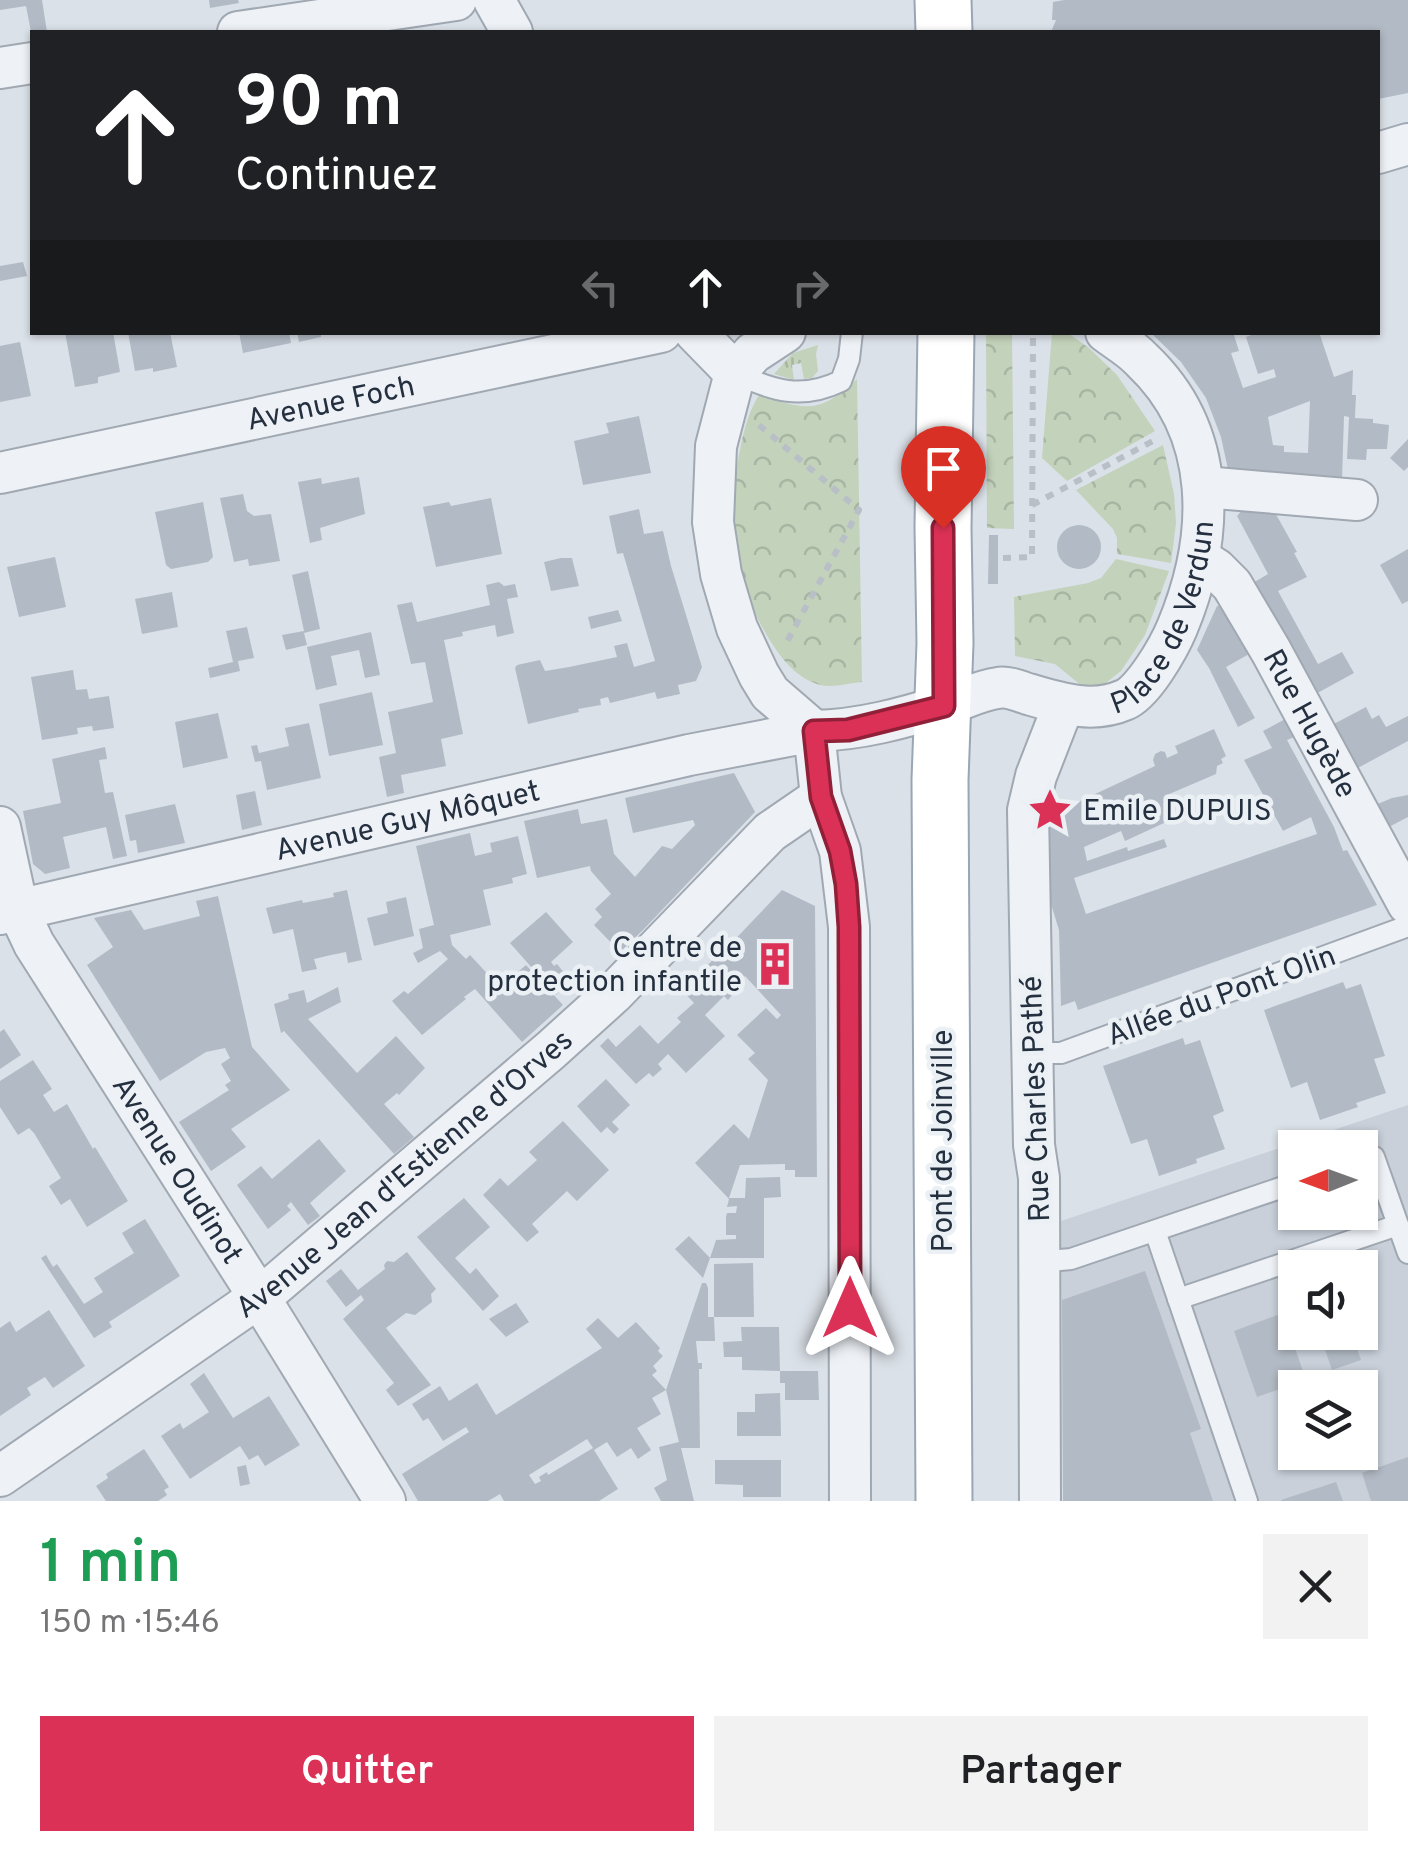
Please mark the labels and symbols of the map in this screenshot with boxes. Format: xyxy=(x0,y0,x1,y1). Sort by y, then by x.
street label: Avenue Foch xyxy=(244,369,419,441)
pin xyxy=(901,426,986,529)
street label: Place de Verdun xyxy=(1106,519,1224,725)
street label: Rue Hugède xyxy=(1253,644,1363,805)
street label: Avenue Guy Môquet xyxy=(272,774,544,871)
place icon: Emile DUPUIS xyxy=(1026,786,1074,834)
place label: Emile DUPUIS xyxy=(1083,794,1272,831)
place label: Centre de protection infantile xyxy=(487,931,742,1002)
street label: Allée du Pont Olin xyxy=(1102,939,1341,1056)
building icon: Centre de protection infantile xyxy=(751,940,799,988)
street label: Rue Charles Pathé xyxy=(1015,975,1060,1223)
street label: Avenue Jean d'Estienne d'Orves xyxy=(229,1023,582,1328)
street label: Pont de Joinville xyxy=(926,1030,963,1252)
street label: Avenue Oudinot xyxy=(102,1070,249,1272)
north arrow xyxy=(1278,1130,1378,1230)
position arrow xyxy=(798,1256,902,1360)

